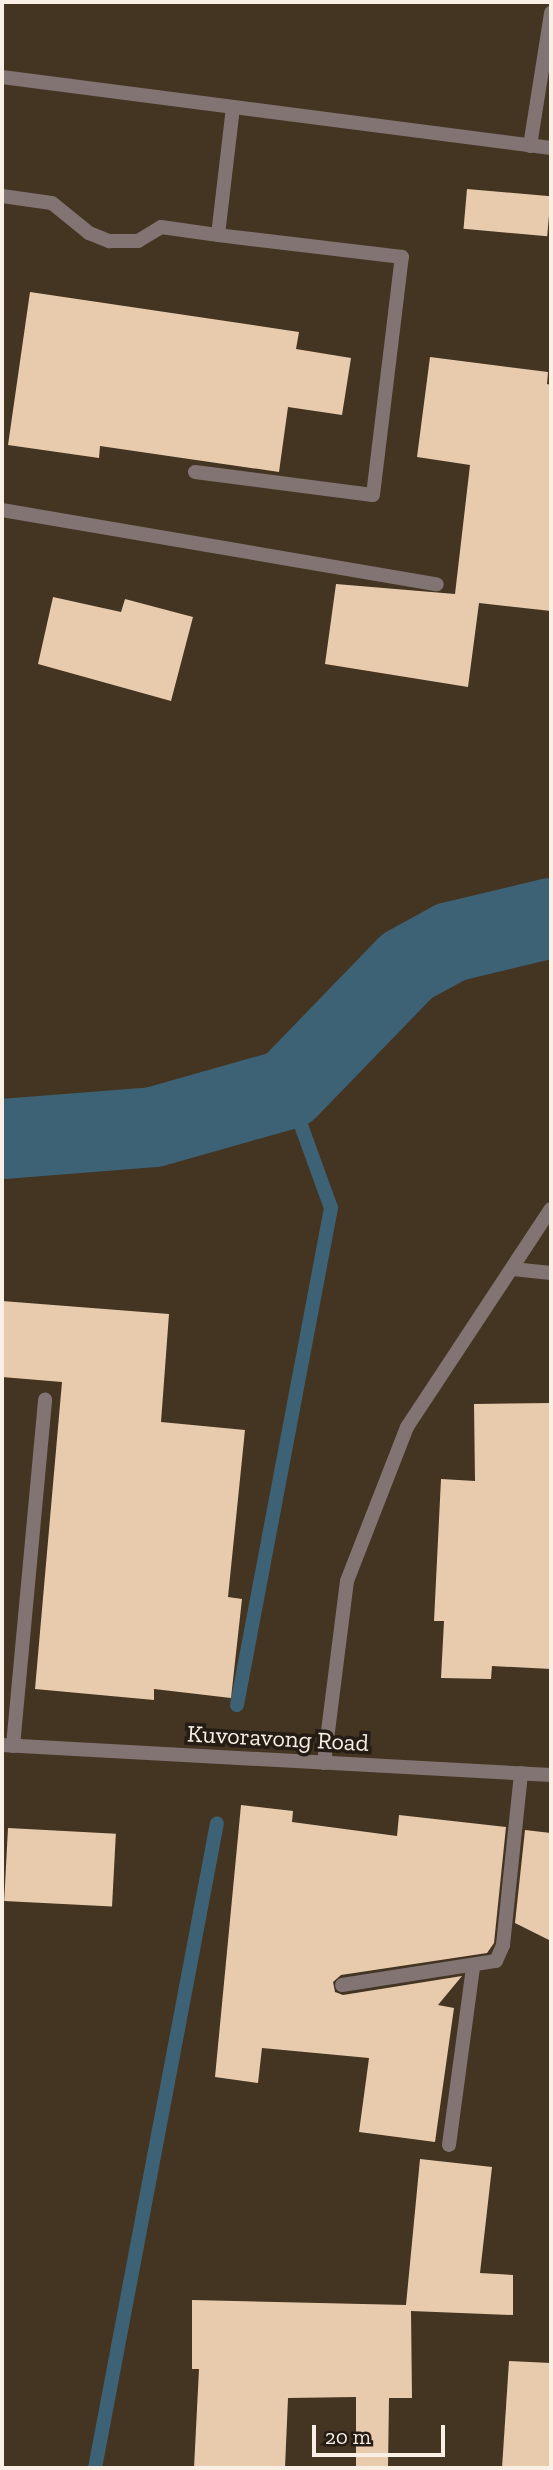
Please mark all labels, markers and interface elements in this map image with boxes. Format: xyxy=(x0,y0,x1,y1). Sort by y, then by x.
street label: Kuvoravong Road xyxy=(187,1719,369,1757)
scale bar xyxy=(315,2410,448,2454)
text: 20 m xyxy=(325,2424,371,2449)

